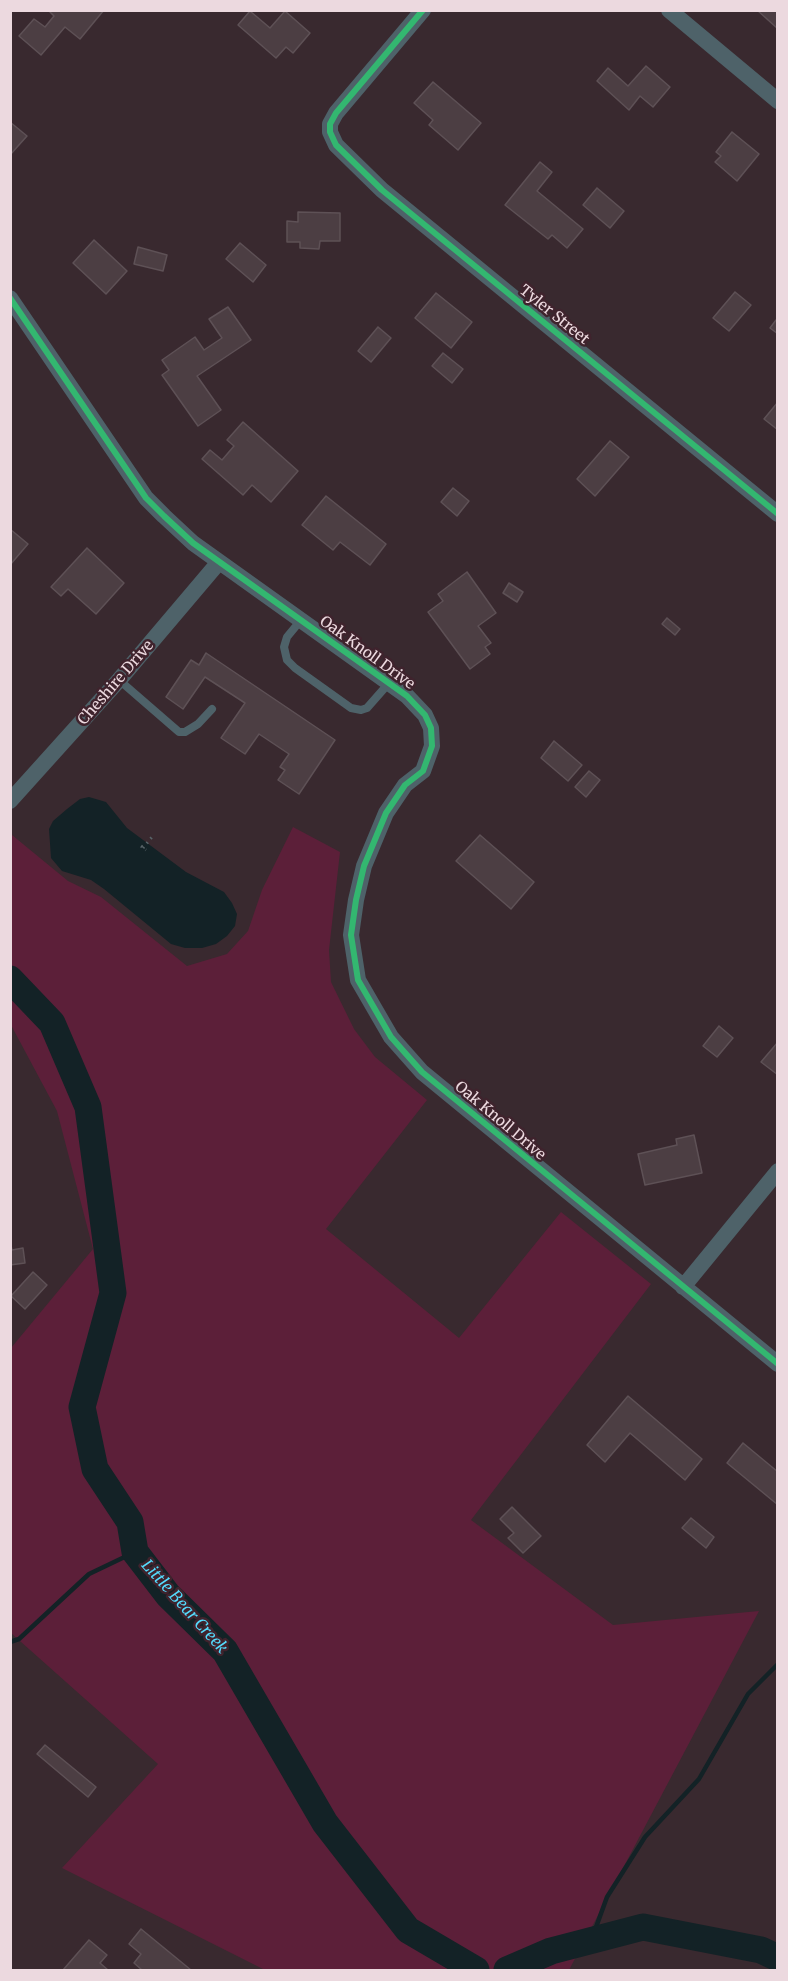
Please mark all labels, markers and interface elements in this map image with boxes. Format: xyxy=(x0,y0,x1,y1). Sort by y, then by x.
street label: Tyler Street xyxy=(515,281,593,349)
street label: Oak Knoll Drive xyxy=(316,612,418,694)
street label: Cheshire Drive xyxy=(74,637,158,729)
street label: Oak Knoll Drive xyxy=(451,1078,549,1164)
water label: Little Bear Creek xyxy=(137,1556,231,1658)

